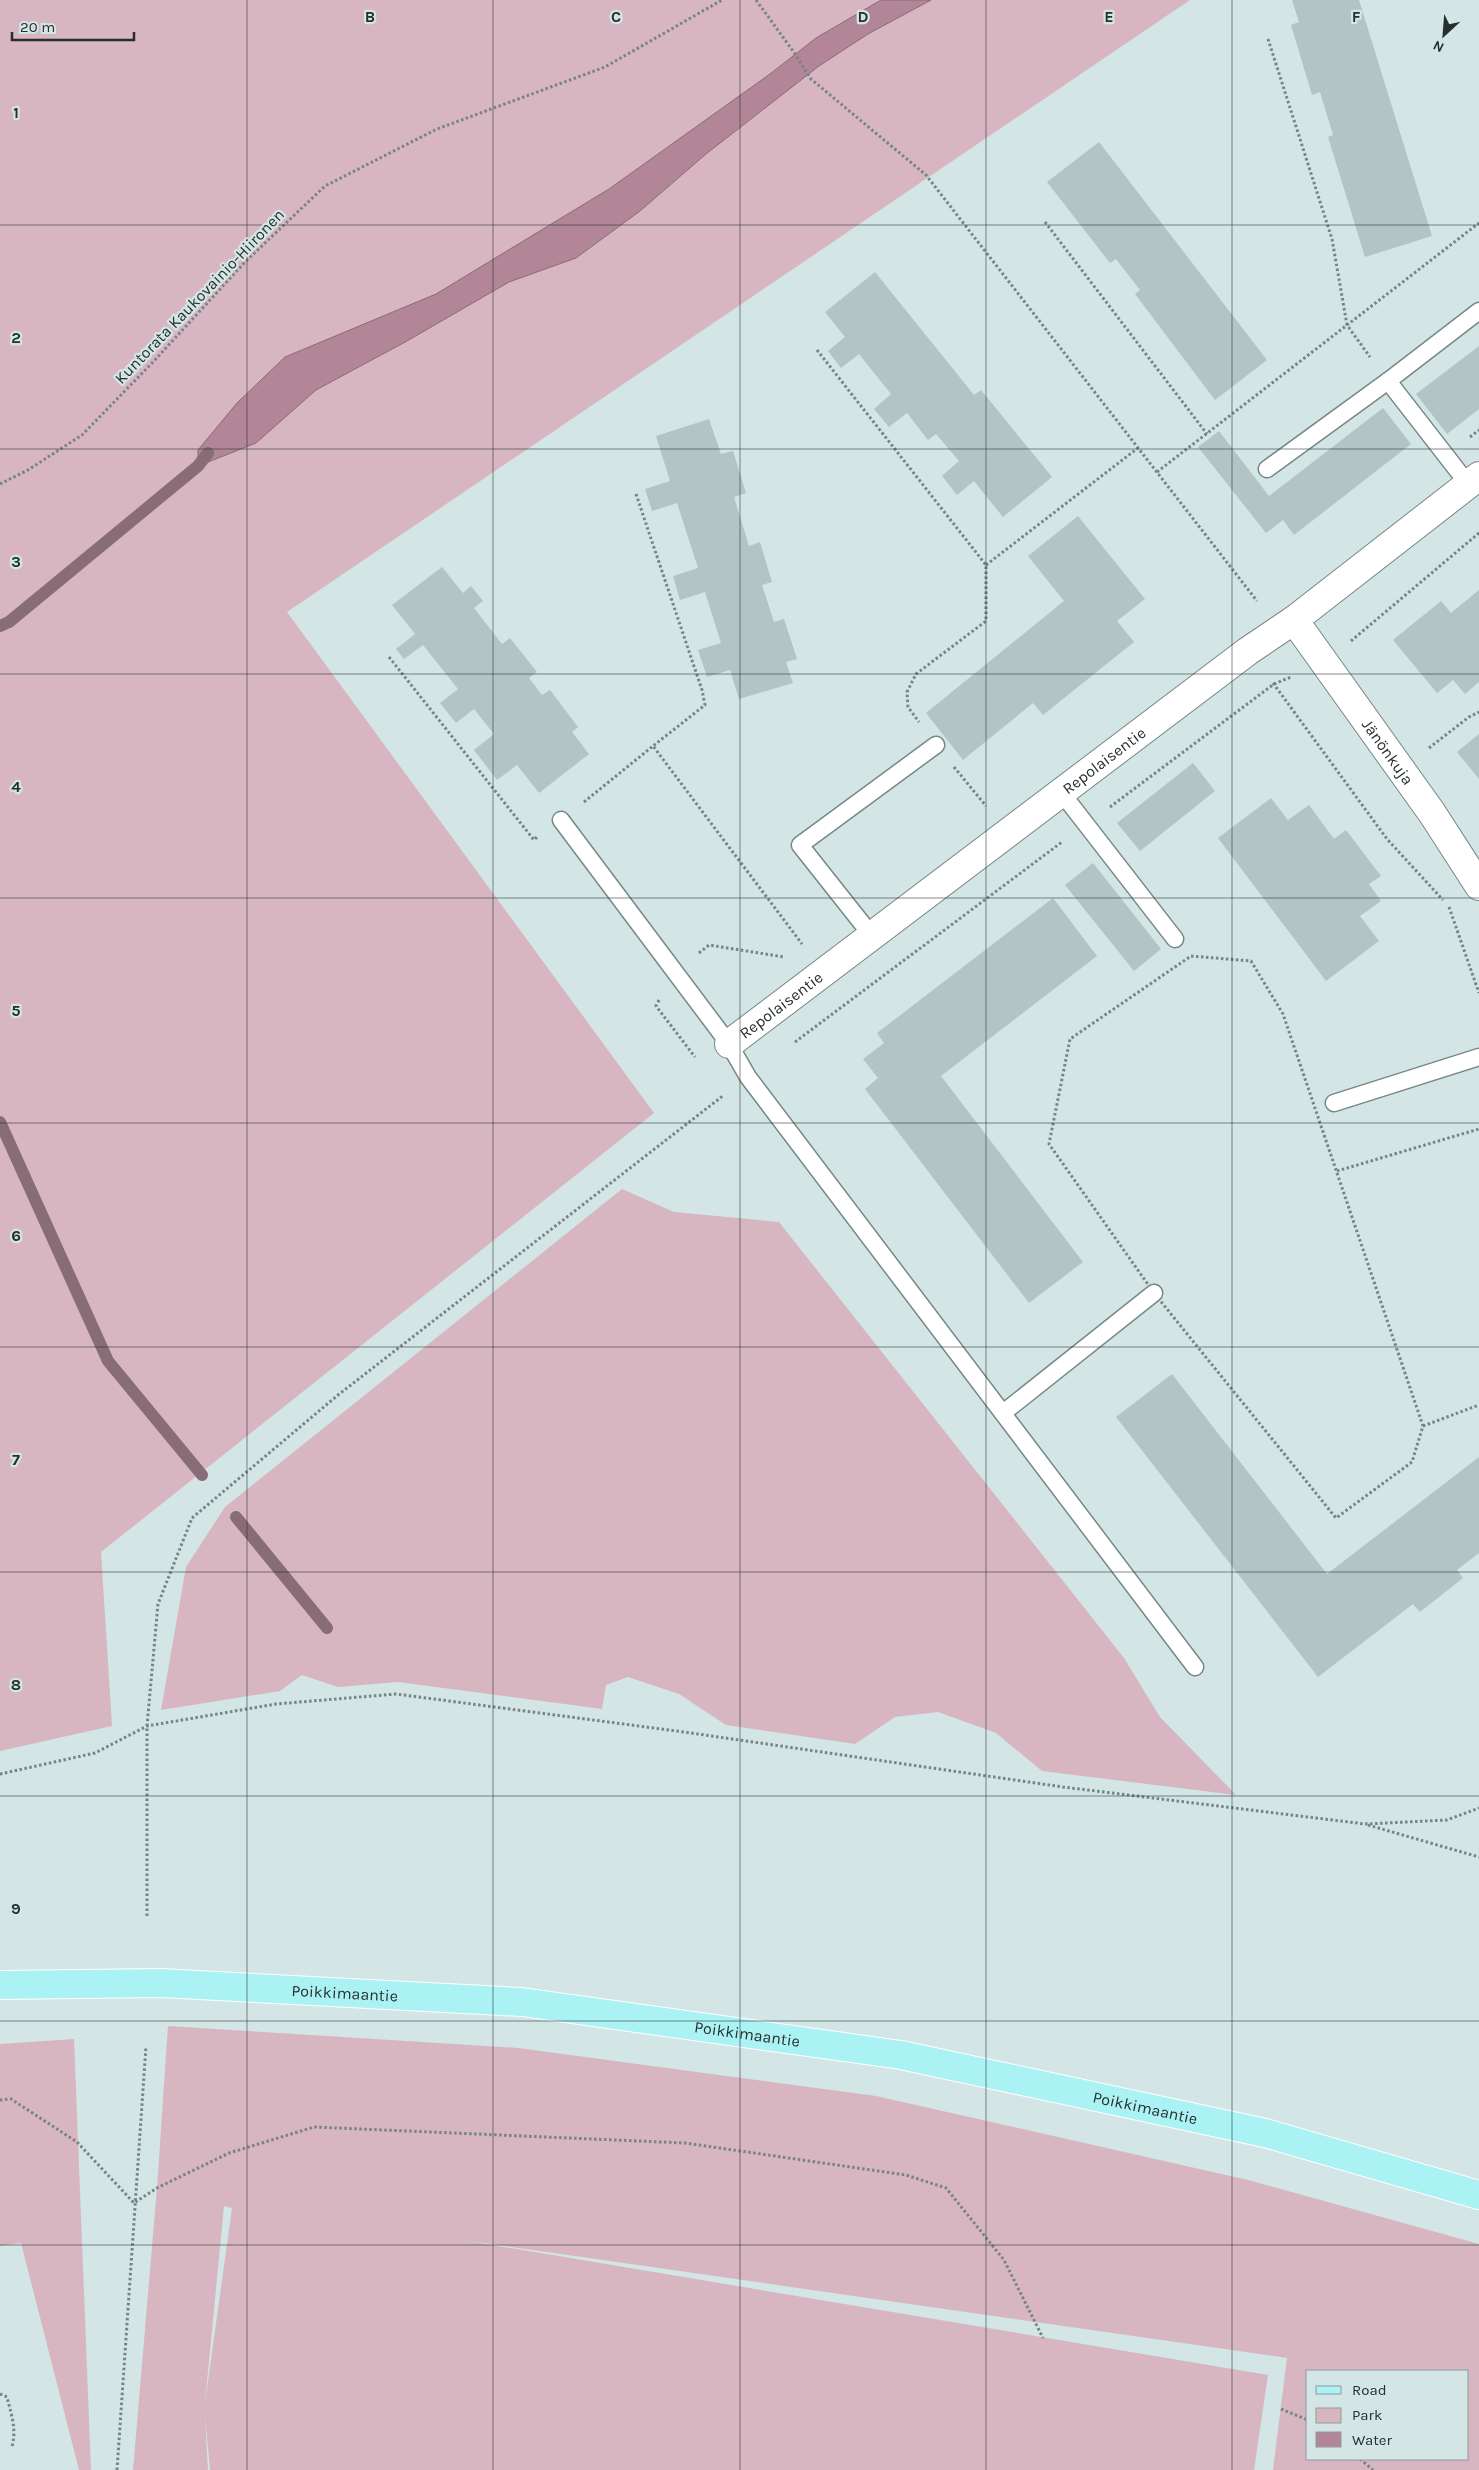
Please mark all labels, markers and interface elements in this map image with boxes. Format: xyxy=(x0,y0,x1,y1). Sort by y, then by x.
text: B xyxy=(365,7,375,26)
text: C xyxy=(611,7,621,26)
text: D xyxy=(858,7,869,26)
text: E xyxy=(1104,7,1114,26)
text: F xyxy=(1352,7,1361,26)
scale bar xyxy=(12,10,135,42)
north arrow xyxy=(1419,10,1469,60)
text: 20 m xyxy=(20,18,55,36)
text: N xyxy=(1430,36,1447,56)
text: 1 xyxy=(13,103,19,122)
street label: Kuntorata Kaukovainio-Hiironen xyxy=(111,205,288,388)
text: 2 xyxy=(11,328,21,347)
text: 3 xyxy=(11,552,21,571)
street label: Jänönkuja xyxy=(1358,716,1418,788)
street label: Repolaisentie xyxy=(1059,723,1149,798)
text: 4 xyxy=(11,777,21,796)
street label: Repolaisentie xyxy=(736,968,827,1043)
text: 5 xyxy=(11,1001,21,1020)
text: 6 xyxy=(11,1226,21,1245)
text: 7 xyxy=(12,1450,20,1469)
text: 8 xyxy=(11,1675,21,1694)
text: 9 xyxy=(11,1899,21,1918)
street label: Poikkimaantie xyxy=(291,1981,398,2005)
street label: Poikkimaantie xyxy=(693,2017,801,2051)
street label: Poikkimaantie xyxy=(1091,2087,1199,2128)
legend xyxy=(1306,2370,1469,2460)
text: Road xyxy=(1352,2381,1387,2399)
text: Park xyxy=(1352,2406,1382,2424)
text: Water xyxy=(1352,2431,1393,2449)

